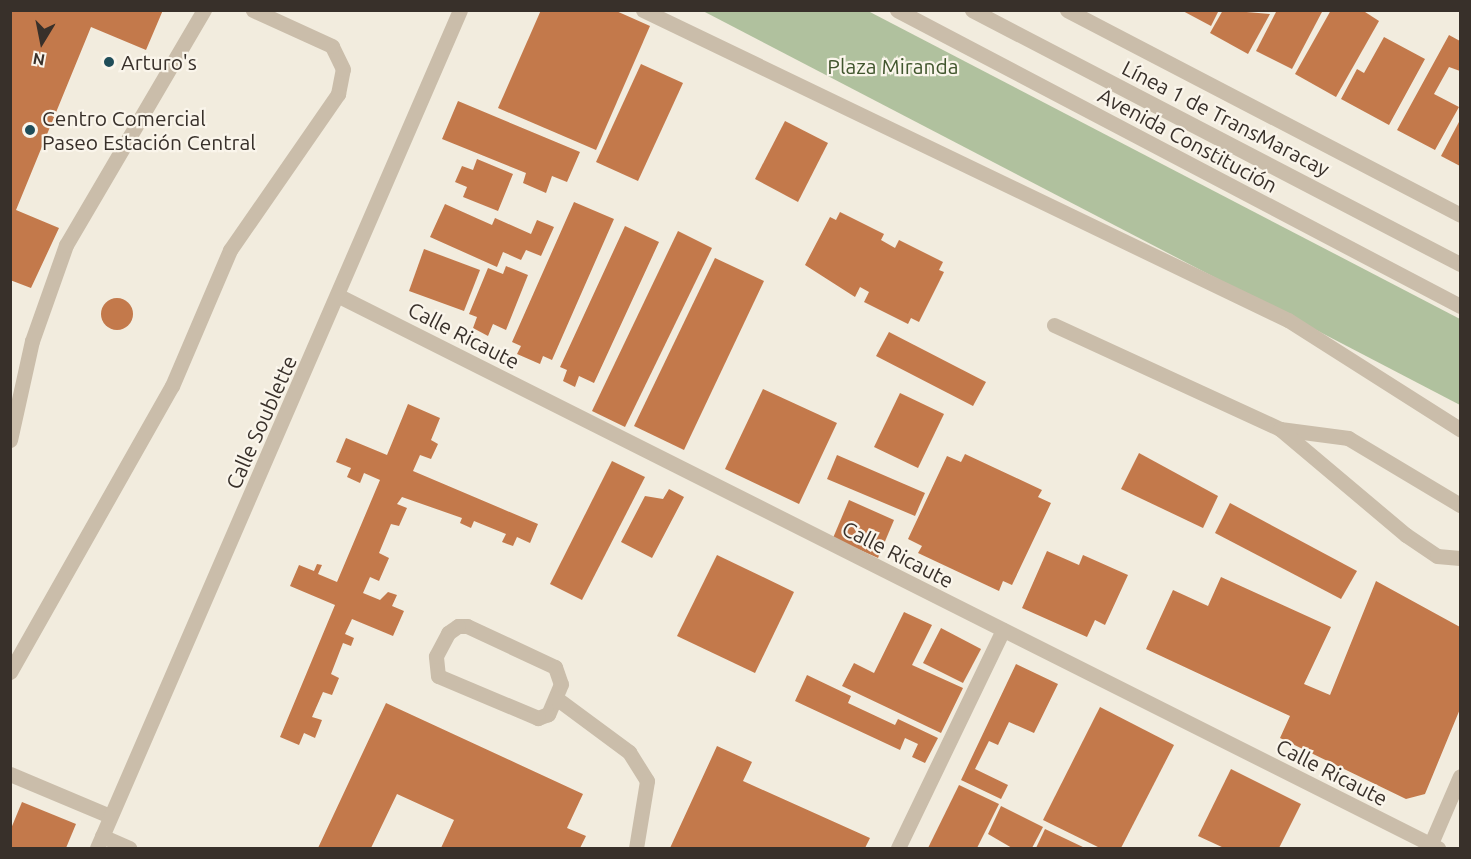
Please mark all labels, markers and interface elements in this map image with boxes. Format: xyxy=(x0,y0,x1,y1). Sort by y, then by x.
north arrow xyxy=(12,12,72,72)
place label: Arturo's xyxy=(121,49,197,75)
text: N xyxy=(31,50,46,70)
park label: Plaza Miranda xyxy=(827,53,959,79)
marker: Arturo's xyxy=(102,55,116,69)
street label: Línea 1 de TransMaracay xyxy=(1118,55,1334,181)
street label: Avenida Constitución xyxy=(1094,82,1282,198)
place label: Centro Comercial Paseo Estación Central xyxy=(42,105,256,155)
marker: Centro Comercial Paseo Estación Central xyxy=(23,123,37,137)
street label: Calle Ricaute xyxy=(404,296,524,374)
street label: Calle Soublette xyxy=(220,351,302,493)
street label: Calle Ricaute xyxy=(838,515,958,593)
street label: Calle Ricaute xyxy=(1272,733,1392,811)

